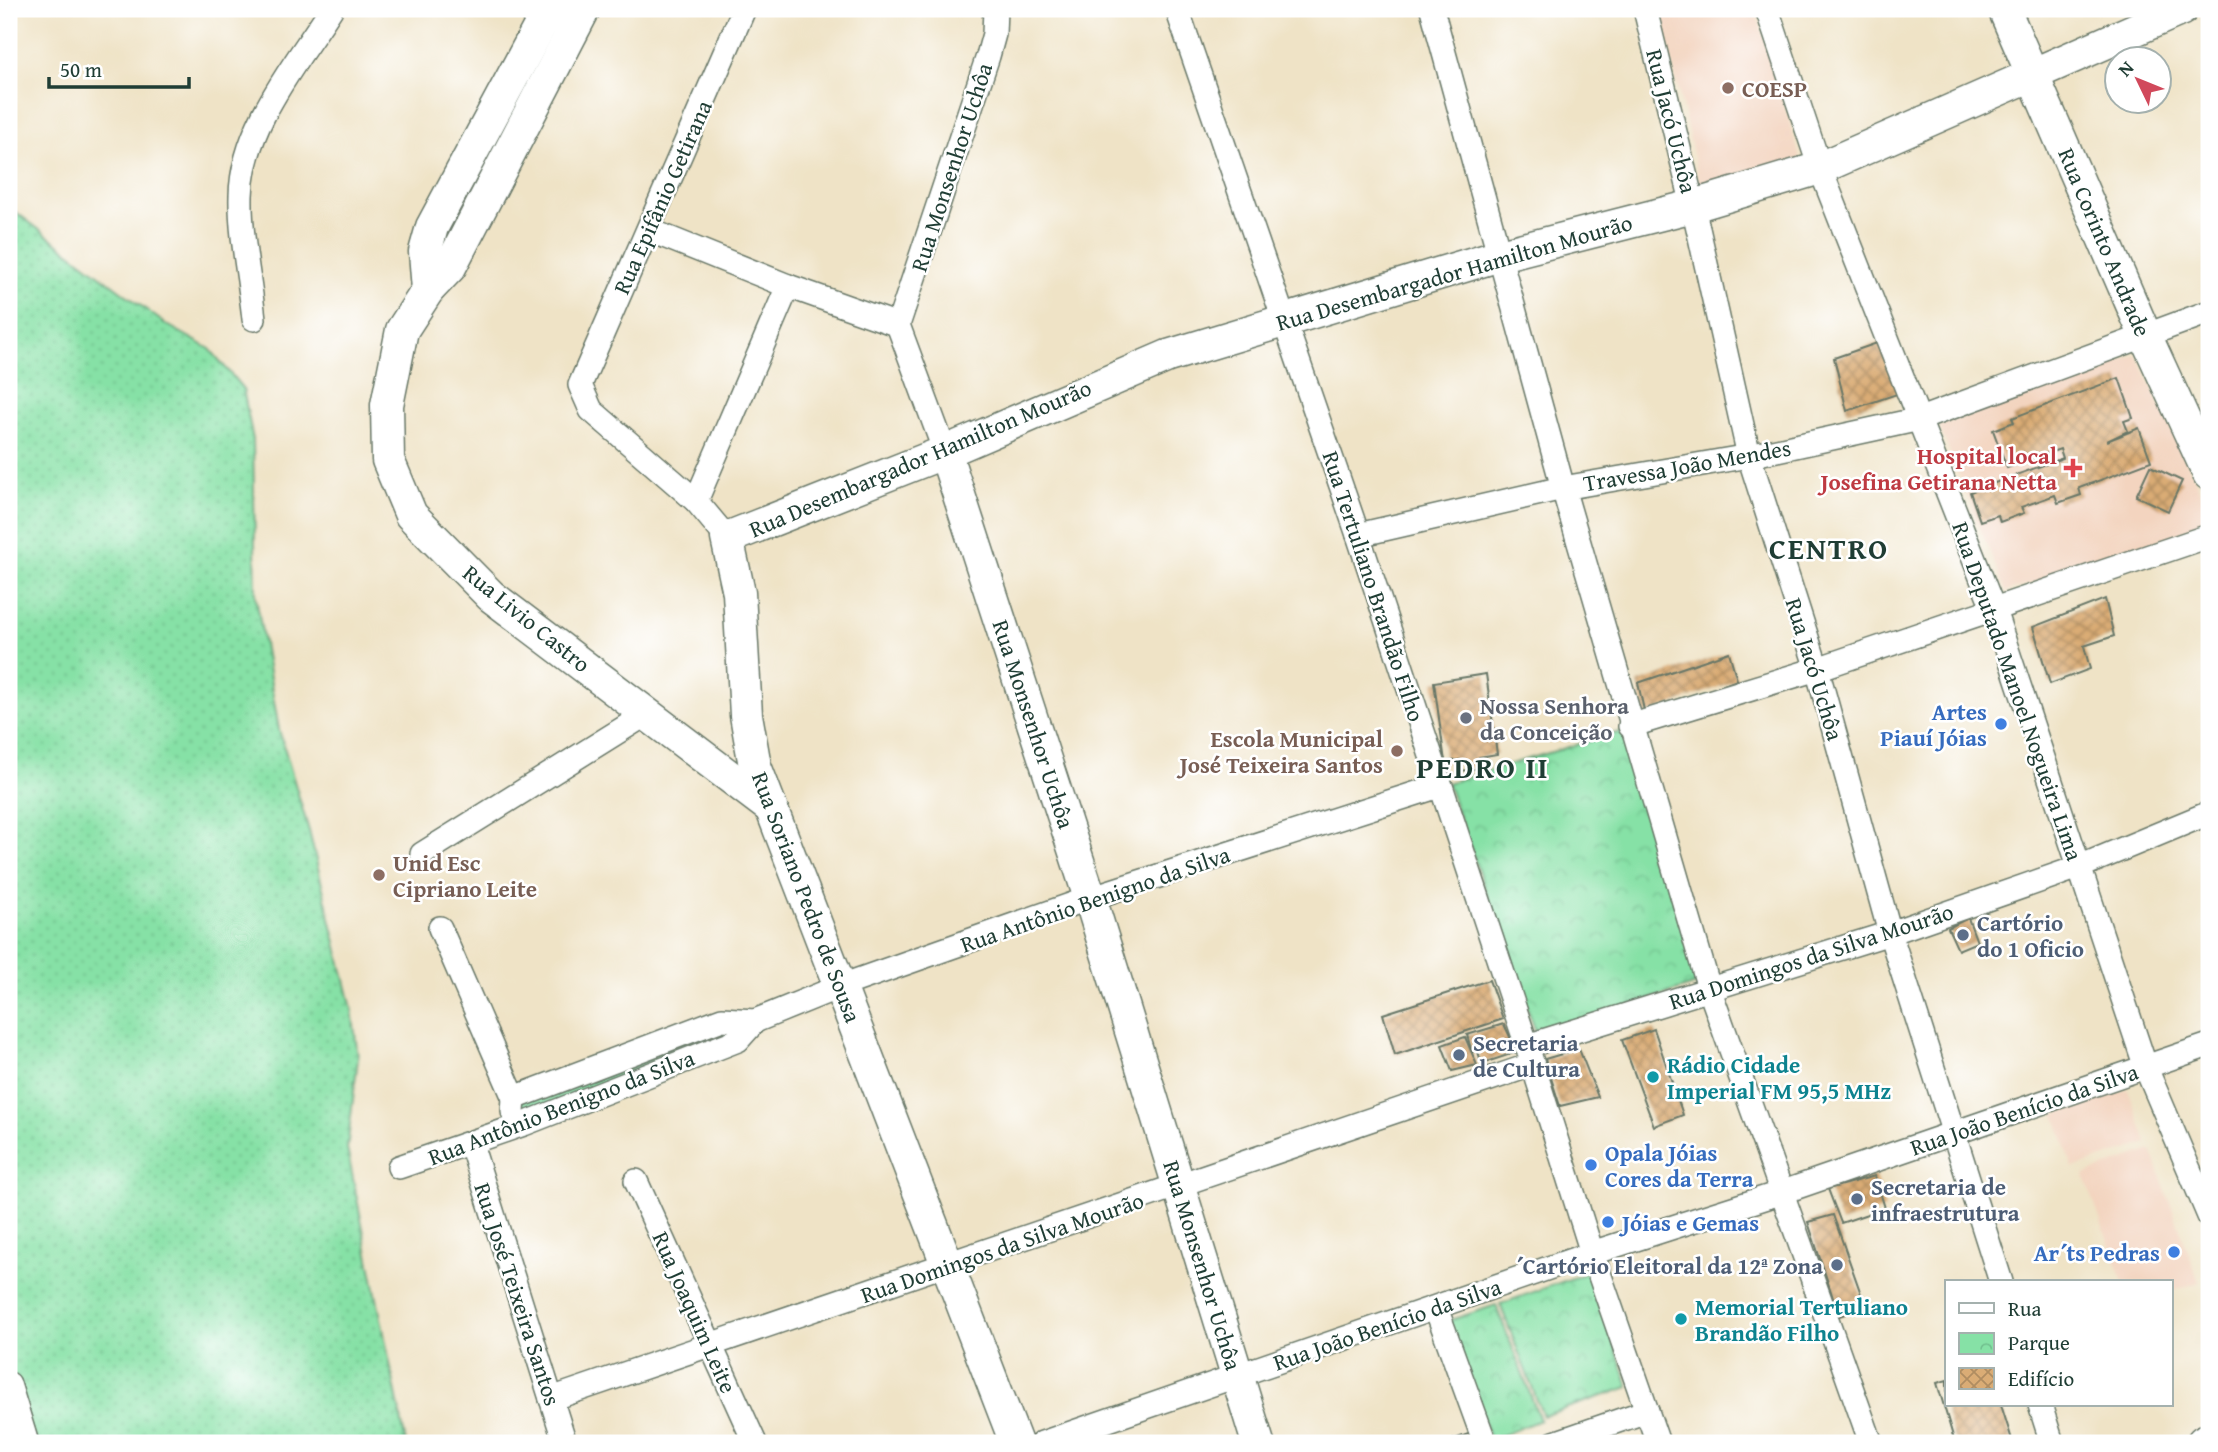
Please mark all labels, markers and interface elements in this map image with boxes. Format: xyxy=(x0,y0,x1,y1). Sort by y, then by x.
scale bar xyxy=(49,46,189,90)
street label: Rua Jacó Uchôa xyxy=(1638,46,1706,197)
north arrow xyxy=(2102,46,2172,116)
text: 50 m xyxy=(60,54,102,85)
text: N xyxy=(2111,54,2140,83)
street label: Rua Monsenhor Uchôa xyxy=(902,58,1000,276)
place label: COESP xyxy=(1742,72,1807,105)
marker: COESP xyxy=(1720,80,1736,96)
street label: Rua Epifânio Getirana xyxy=(604,95,720,299)
street label: Rua Corinto Andrade xyxy=(2050,143,2160,341)
street label: Rua Desembargador Hamilton Mourão xyxy=(1272,205,1636,339)
street label: Rua Desembargador Hamilton Mourão xyxy=(744,371,1096,545)
street label: Travessa João Mendes xyxy=(1581,431,1793,499)
place label: Hospital local Josefina Getirana Netta xyxy=(1816,439,2057,498)
street label: Rua Tertuliano Brandão Filho xyxy=(1315,446,1433,726)
marker: Hospital local Josefina Getirana Netta xyxy=(2063,458,2083,478)
street label: Rua Deputado Manoel Nogueira Lima xyxy=(1944,517,2092,865)
district label: CENTRO xyxy=(1769,526,1889,570)
street label: Rua Livio Castro xyxy=(456,556,598,680)
street label: Rua Jacó Uchôa xyxy=(1778,594,1852,744)
street label: Rua Monsenhor Uchôa xyxy=(985,615,1083,833)
place label: Nossa Senhora da Conceição xyxy=(1480,689,1629,748)
place label: Artes Piauí Jóias xyxy=(1880,695,1987,754)
marker: Nossa Senhora da Conceição xyxy=(1458,710,1474,726)
marker: Artes Piauí Jóias xyxy=(1993,716,2009,732)
place label: Escola Municipal José Teixeira Santos xyxy=(1176,722,1383,781)
marker: Escola Municipal José Teixeira Santos xyxy=(1389,743,1405,759)
district label: PEDRO II xyxy=(1416,745,1550,789)
street label: Rua Soriano Pedro de Sousa xyxy=(744,767,870,1027)
street label: Rua Antônio Benigno da Silva xyxy=(956,837,1234,961)
place label: Unid Esc Cipriano Leite xyxy=(393,846,537,905)
marker: Unid Esc Cipriano Leite xyxy=(371,867,387,883)
street label: Rua Domingos da Silva Mourão xyxy=(1665,894,1957,1018)
place label: Cartório do 1 Oficio xyxy=(1977,906,2084,965)
marker: Cartório do 1 Oficio xyxy=(1955,927,1971,943)
place label: Secretaria de Cultura xyxy=(1473,1026,1580,1085)
street label: Rua Antônio Benigno da Silva xyxy=(423,1041,699,1173)
marker: Secretaria de Cultura xyxy=(1451,1047,1467,1063)
place label: Rádio Cidade Imperial FM 95,5 MHz xyxy=(1667,1048,1891,1107)
street label: Rua João Benício da Silva xyxy=(1906,1054,2143,1164)
marker: Rádio Cidade Imperial FM 95,5 MHz xyxy=(1645,1069,1661,1085)
place label: Opala Jóias Cores da Terra xyxy=(1605,1136,1754,1195)
street label: Rua Monsenhor Uchôa xyxy=(1155,1156,1251,1374)
marker: Opala Jóias Cores da Terra xyxy=(1583,1157,1599,1173)
place label: Secretaria de infraestrutura xyxy=(1871,1170,2020,1229)
street label: Rua José Teixeira Santos xyxy=(466,1178,570,1410)
street label: Rua Domingos da Silva Mourão xyxy=(856,1183,1148,1311)
marker: Secretaria de infraestrutura xyxy=(1849,1191,1865,1207)
place label: Jóias e Gemas xyxy=(1618,1206,1759,1239)
marker: Jóias e Gemas xyxy=(1600,1214,1616,1230)
street label: Rua Joaquim Leite xyxy=(645,1226,745,1398)
place label: Ar´ts Pedras xyxy=(2034,1236,2160,1269)
marker: Ar´ts Pedras xyxy=(2166,1244,2182,1260)
place label: ´Cartório Eleitoral da 12ª Zona xyxy=(1515,1249,1823,1282)
marker: ´Cartório Eleitoral da 12ª Zona xyxy=(1829,1257,1845,1273)
street label: Rua João Benício da Silva xyxy=(1269,1269,1506,1379)
legend xyxy=(1945,1280,2172,1406)
place label: Memorial Tertuliano Brandão Filho xyxy=(1695,1290,1908,1349)
text: Rua xyxy=(2008,1293,2041,1324)
marker: Memorial Tertuliano Brandão Filho xyxy=(1673,1311,1689,1327)
text: Parque xyxy=(2008,1327,2070,1358)
text: Edifício xyxy=(2008,1363,2074,1394)

